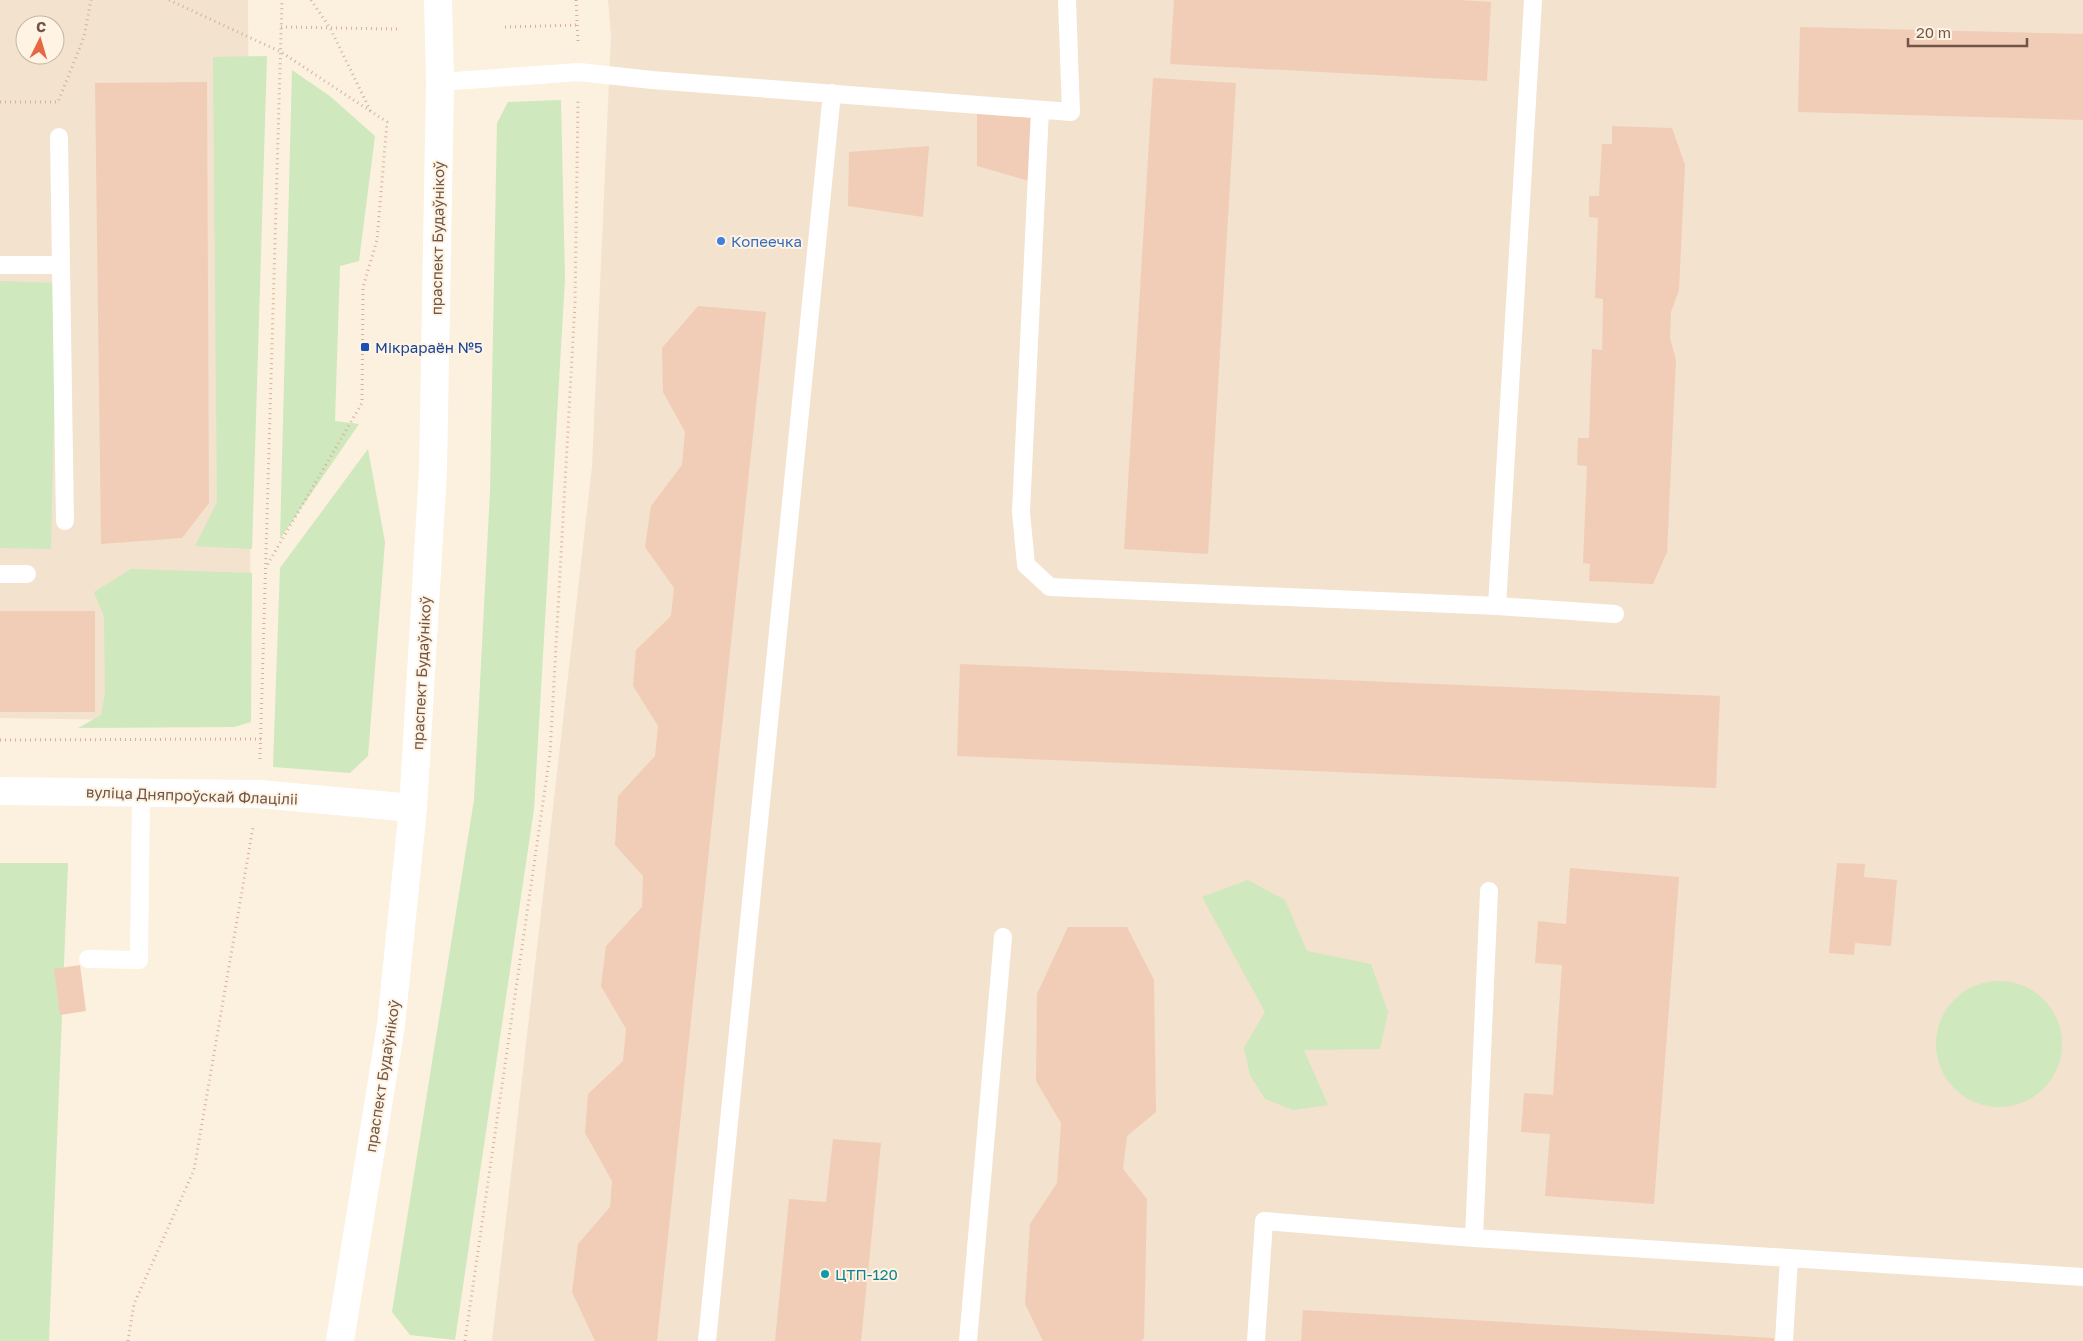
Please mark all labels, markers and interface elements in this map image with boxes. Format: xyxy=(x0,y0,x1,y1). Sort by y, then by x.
north arrow xyxy=(15,15,65,65)
scale bar xyxy=(1908,15,2027,47)
text: С xyxy=(35,18,47,35)
text: 20 m xyxy=(1916,23,1951,41)
street label: праспект Будаўнікоў xyxy=(427,160,447,315)
place label: Копеечка xyxy=(731,232,802,250)
marker: Копеечка xyxy=(715,235,727,247)
place label: Мікрараён №5 xyxy=(375,338,483,356)
marker: Мікрараён №5 xyxy=(359,341,371,353)
street label: праспект Будаўнікоў xyxy=(408,595,434,750)
street label: вуліца Дняпроўскай Флаціліі xyxy=(86,782,298,808)
street label: праспект Будаўнікоў xyxy=(361,998,403,1154)
place label: ЦТП-120 xyxy=(835,1265,898,1283)
marker: ЦТП-120 xyxy=(819,1268,831,1280)

